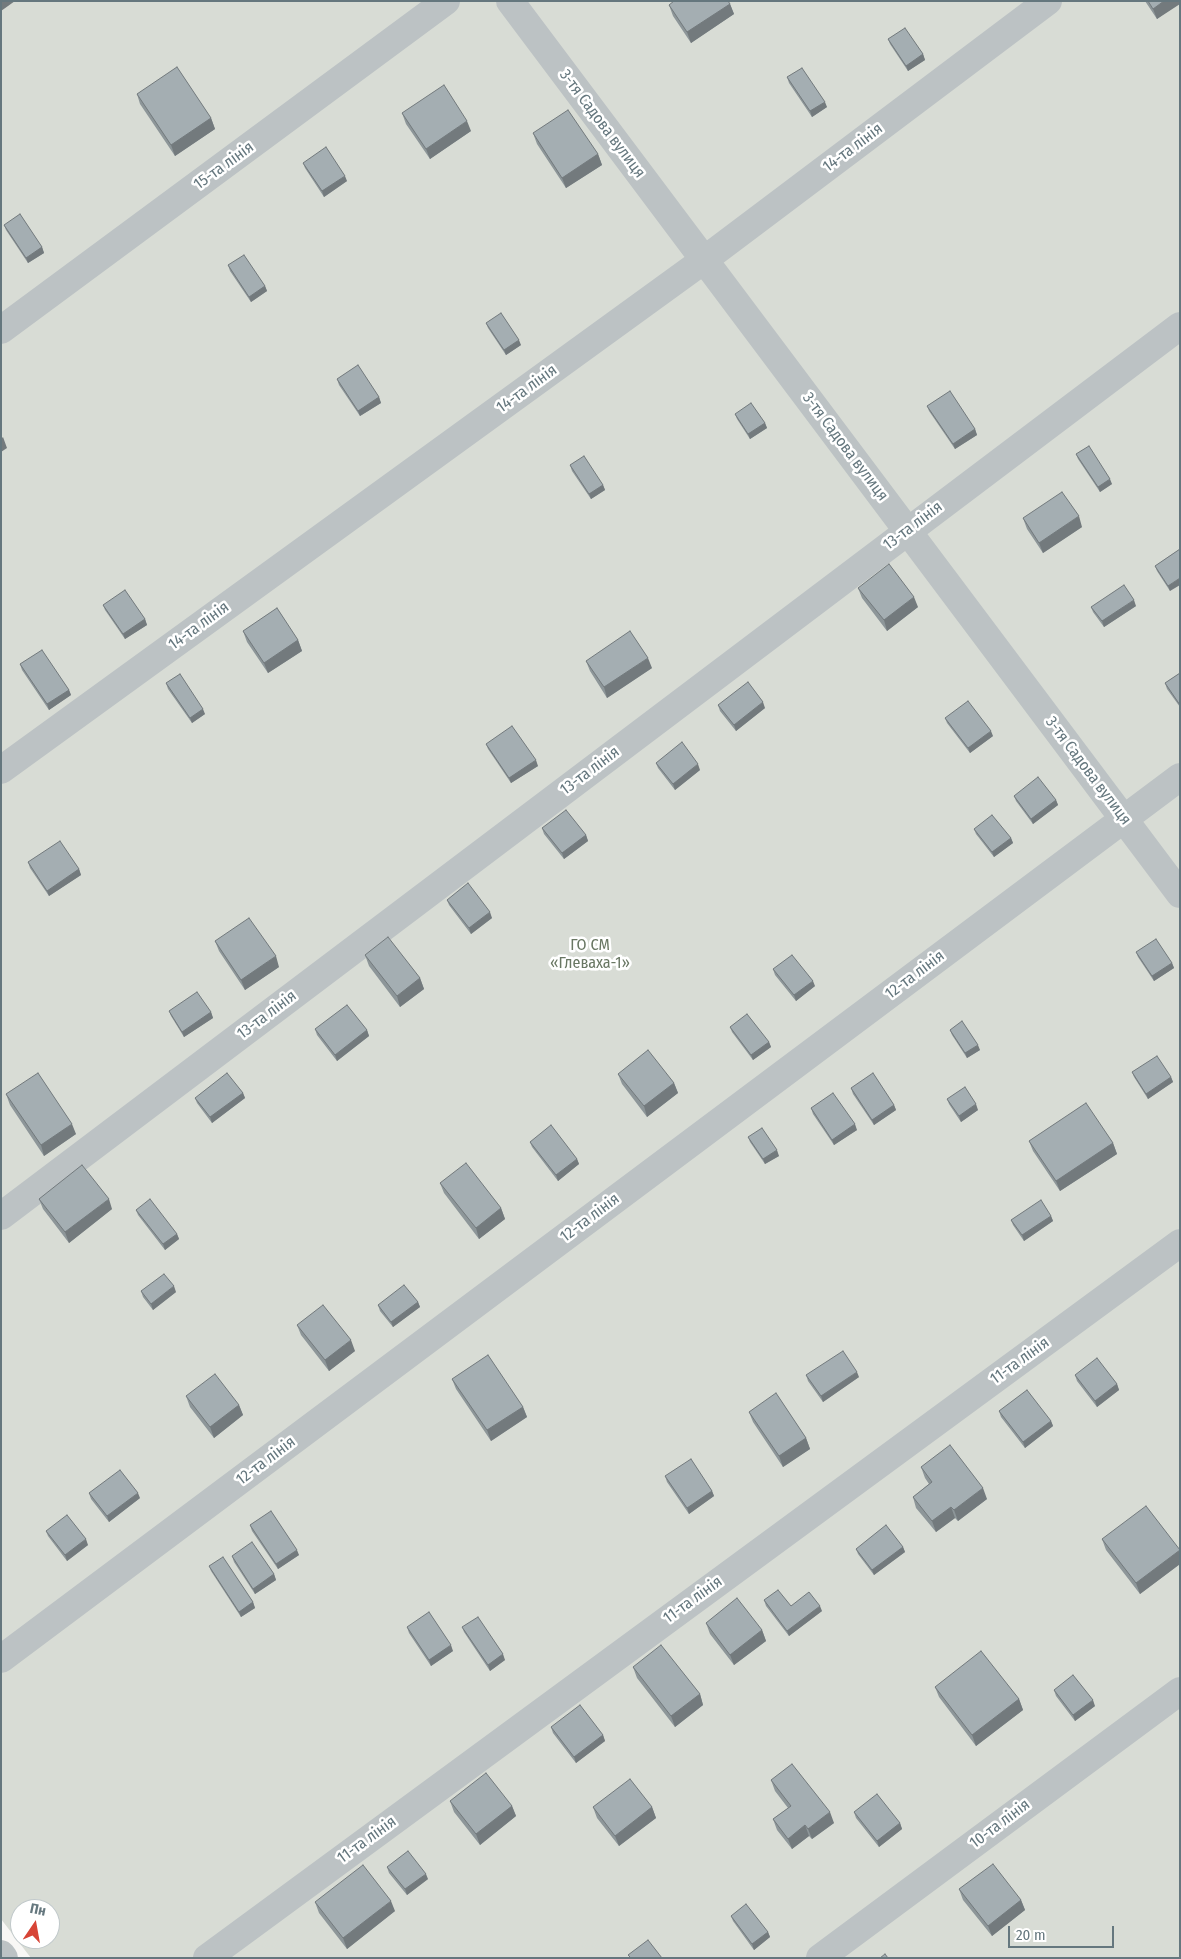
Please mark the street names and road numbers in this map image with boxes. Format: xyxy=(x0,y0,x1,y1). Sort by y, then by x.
street label: 3-тя Садова вулиця xyxy=(555,66,649,182)
street label: 14-та лінія xyxy=(819,119,887,177)
street label: 15-та лінія xyxy=(190,138,258,194)
street label: 14-та лінія xyxy=(493,361,561,417)
street label: 3-тя Садова вулиця xyxy=(798,389,892,505)
street label: 13-та лінія xyxy=(880,497,946,555)
street label: 14-та лінія xyxy=(165,598,233,654)
street label: 3-тя Садова вулиця xyxy=(1041,713,1135,829)
street label: 13-та лінія xyxy=(557,742,623,800)
street label: 12-та лінія xyxy=(882,947,948,1003)
street label: 13-та лінія xyxy=(234,986,300,1044)
street label: 12-та лінія xyxy=(557,1190,623,1246)
street label: 11-та лінія xyxy=(987,1333,1053,1389)
street label: 12-та лінія xyxy=(233,1433,299,1489)
street label: 11-та лінія xyxy=(660,1572,726,1628)
street label: 10-та лінія xyxy=(966,1795,1034,1853)
street label: 11-та лінія xyxy=(334,1812,400,1868)

